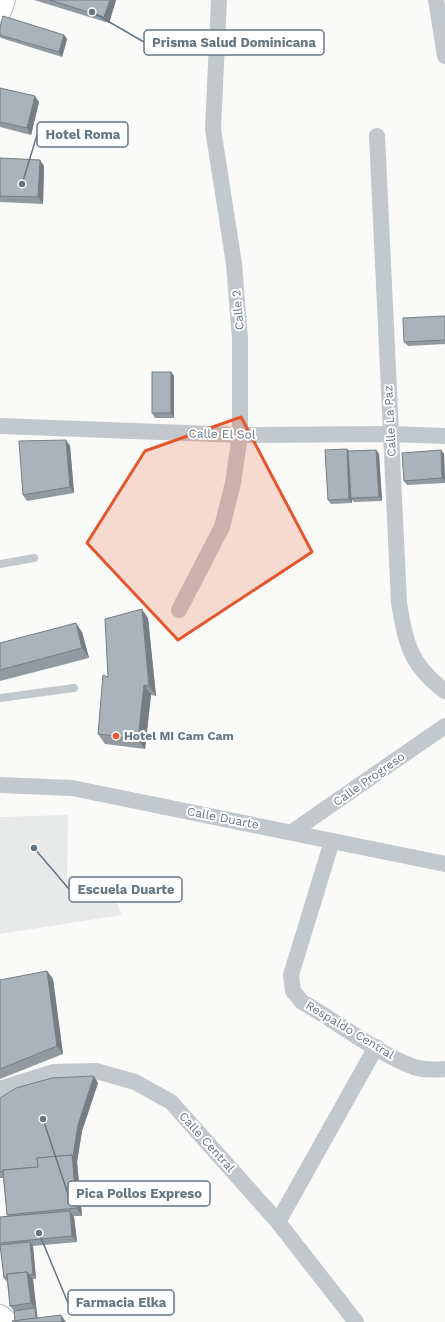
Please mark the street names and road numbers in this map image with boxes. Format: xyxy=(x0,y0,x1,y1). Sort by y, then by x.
street label: Calle 2 xyxy=(229,289,247,331)
street label: Calle La Paz xyxy=(381,385,399,457)
street label: Calle El Sol xyxy=(188,426,256,442)
street label: Calle Progreso xyxy=(331,749,407,809)
street label: Calle Duarte xyxy=(186,804,260,832)
street label: Respaldo Central xyxy=(303,998,397,1062)
street label: Calle Central xyxy=(176,1109,238,1175)

